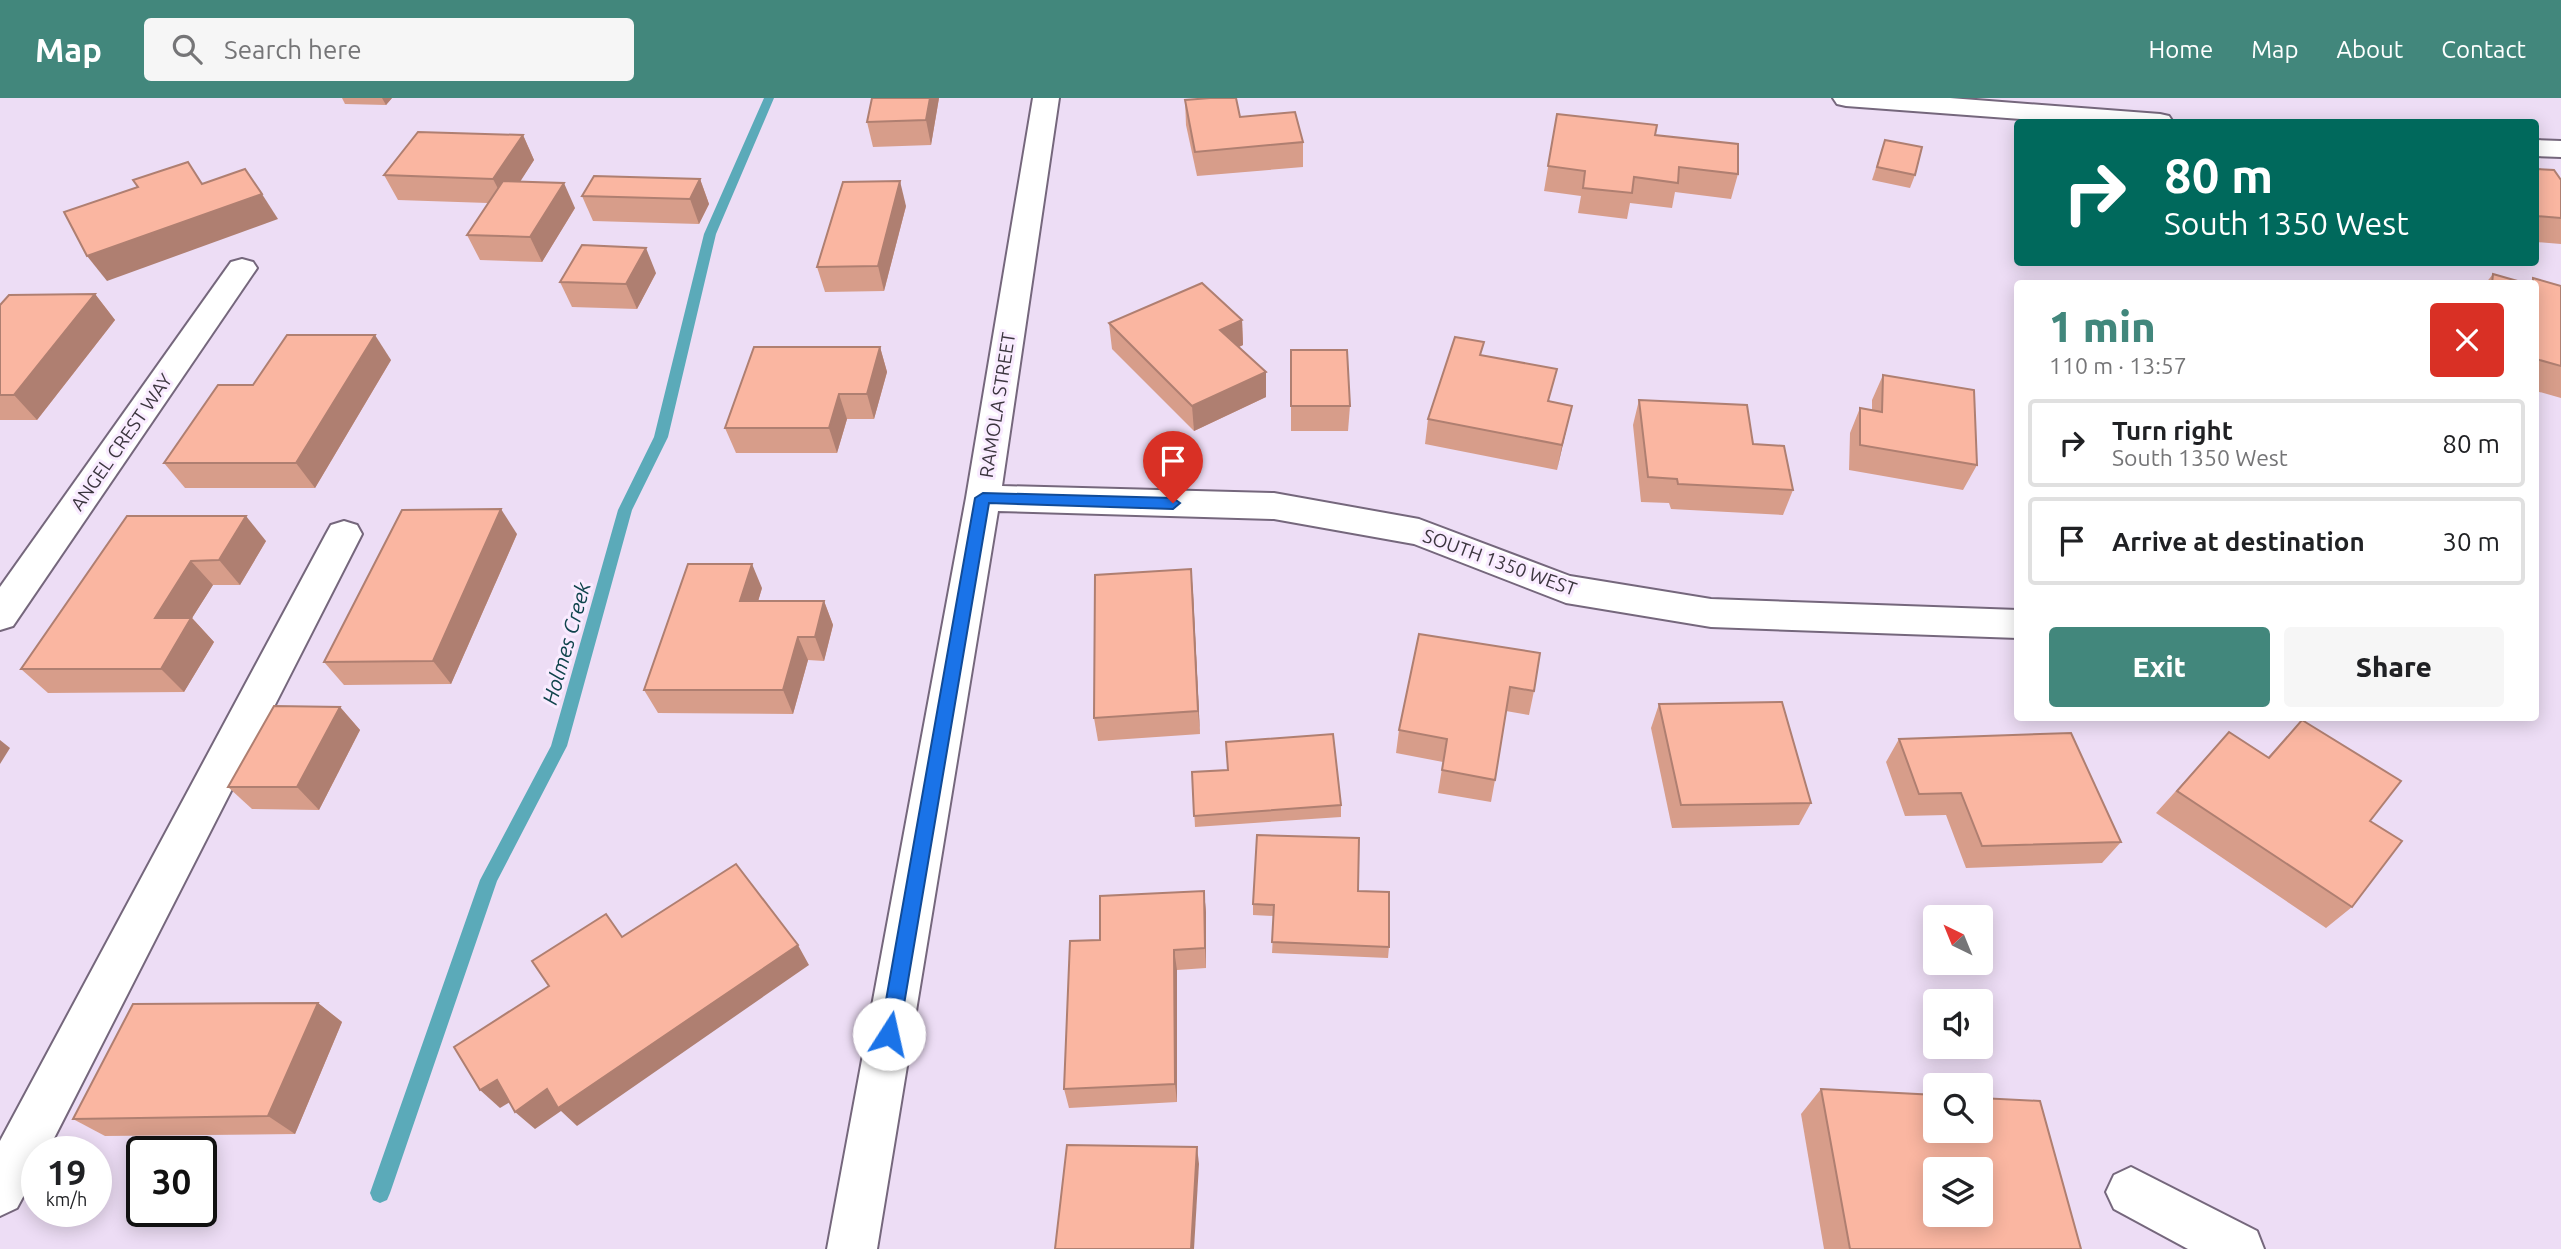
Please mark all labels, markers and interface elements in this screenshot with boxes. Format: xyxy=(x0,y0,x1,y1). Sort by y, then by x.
search box xyxy=(144,18,634,81)
icon: search xyxy=(168,30,206,68)
text: Map xyxy=(35,31,102,68)
text: Search here xyxy=(224,35,362,64)
text: Home xyxy=(2148,36,2213,63)
text: Map xyxy=(2251,36,2298,63)
text: About xyxy=(2336,36,2403,63)
text: Contact xyxy=(2441,36,2526,63)
icon: right xyxy=(2049,147,2140,238)
text: 80 m xyxy=(2164,147,2273,202)
text: South 1350 West xyxy=(2164,205,2409,241)
text: 1 min xyxy=(2049,303,2156,350)
button: close xyxy=(2430,303,2504,377)
street label: RAMOLA STREET xyxy=(975,330,1019,479)
text: 110 m · 13:57 xyxy=(2049,353,2187,378)
street label: ANGEL CREST WAY xyxy=(66,370,176,514)
text: Turn right xyxy=(2112,416,2233,445)
icon: right xyxy=(2053,424,2091,462)
text: 80 m xyxy=(2442,429,2500,458)
pin xyxy=(1143,431,1203,503)
icon: arrive xyxy=(1154,442,1192,480)
text: South 1350 West xyxy=(2112,445,2288,470)
icon: arrive xyxy=(2053,522,2091,560)
street label: SOUTH 1350 WEST xyxy=(1420,524,1580,600)
text: Arrive at destination xyxy=(2112,527,2365,556)
text: 30 m xyxy=(2442,527,2500,556)
water label: Holmes Creek xyxy=(537,579,595,707)
button: Exit xyxy=(2049,627,2270,707)
button: Share xyxy=(2284,627,2504,707)
north arrow xyxy=(1923,905,1993,975)
map controls xyxy=(1923,905,1993,1227)
button: sound xyxy=(1923,989,1993,1059)
position arrow xyxy=(852,997,926,1071)
button: search xyxy=(1923,1073,1993,1143)
speed limit sign: 30 xyxy=(126,1136,217,1227)
text: 19 xyxy=(47,1152,86,1192)
button: layers xyxy=(1923,1157,1993,1227)
text: km/h xyxy=(46,1189,87,1209)

